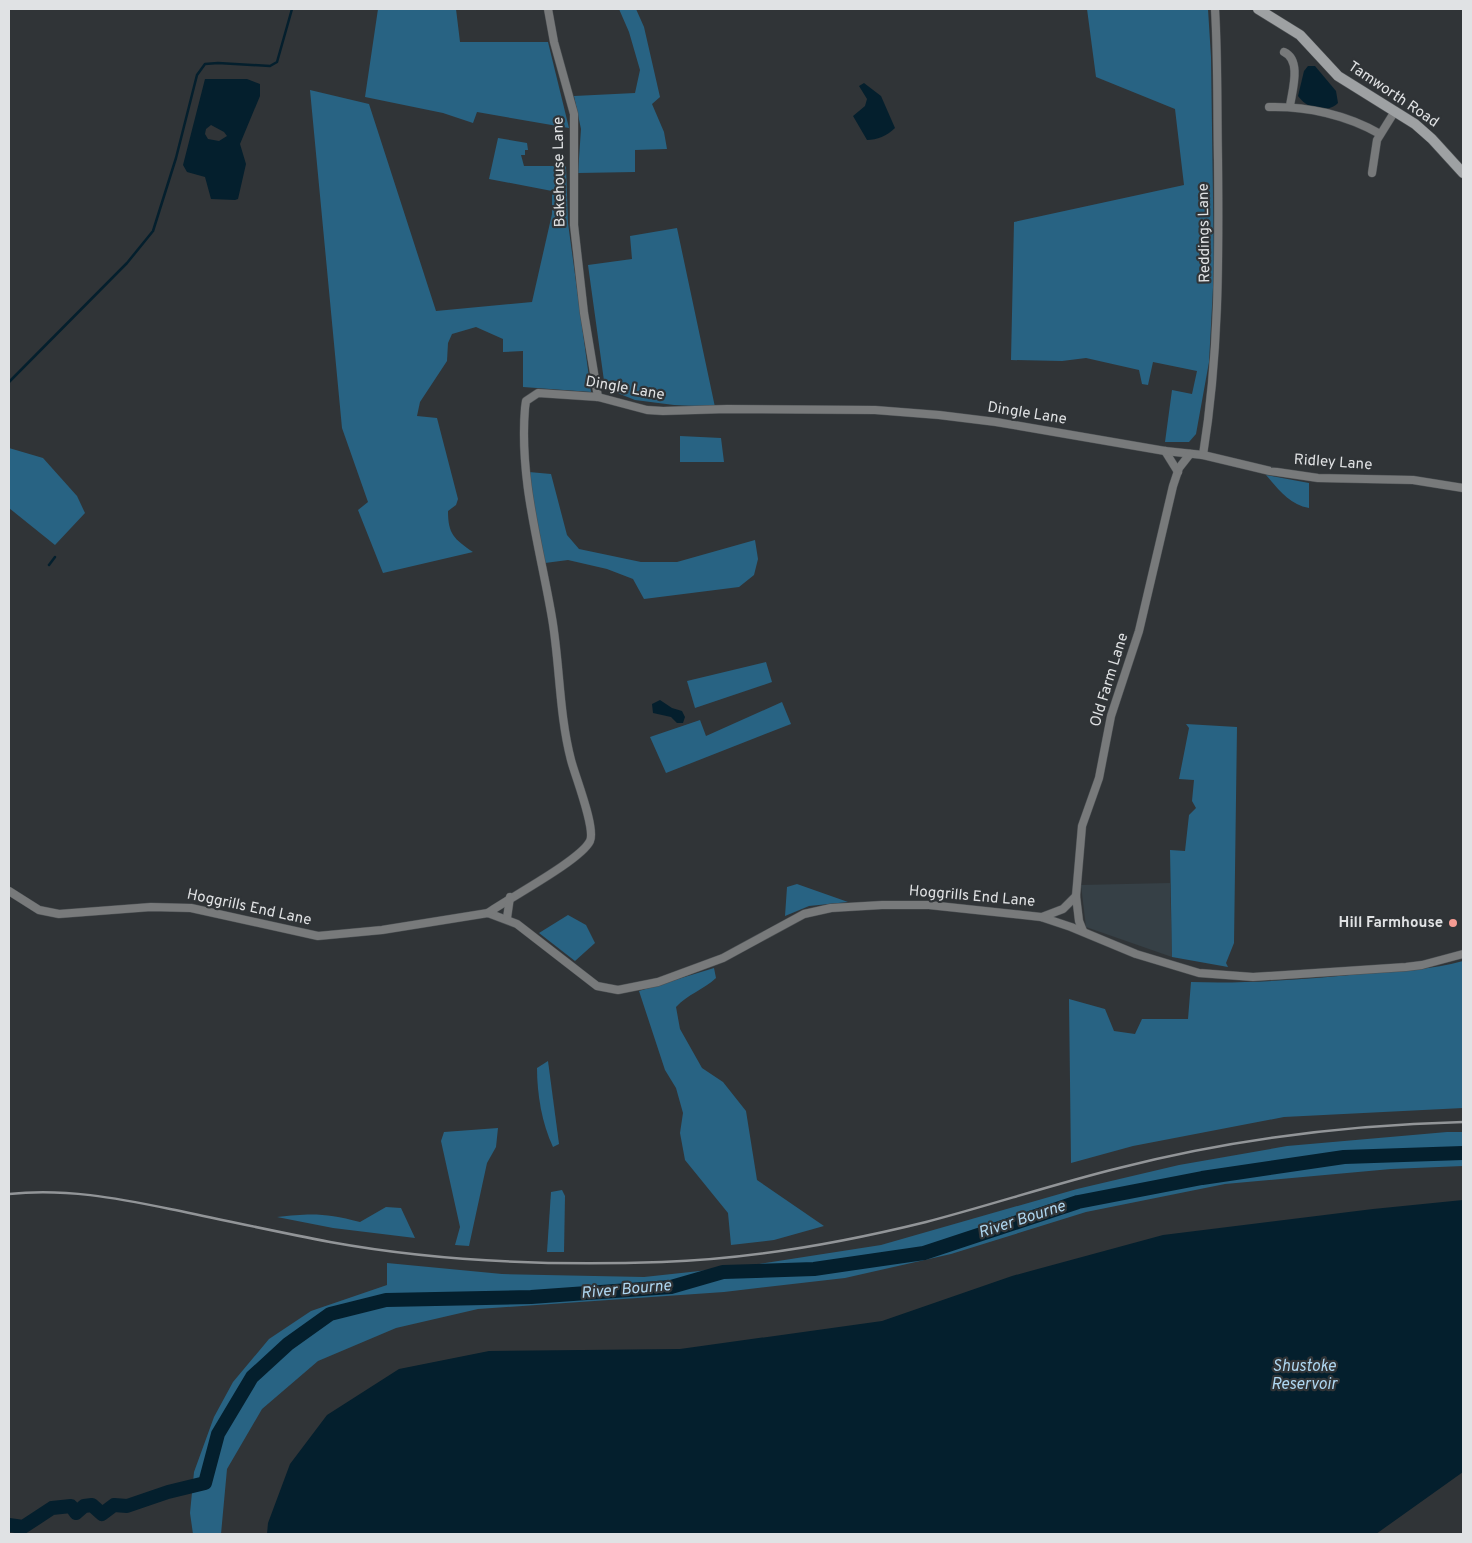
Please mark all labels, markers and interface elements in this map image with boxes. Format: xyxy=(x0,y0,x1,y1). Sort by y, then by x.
street label: Tamworth Road xyxy=(1344,58,1442,132)
street label: Bakehouse Lane xyxy=(550,117,570,227)
street label: Reddings Lane xyxy=(1195,183,1215,283)
street label: Dingle Lane xyxy=(584,373,666,405)
street label: Dingle Lane xyxy=(986,398,1068,430)
street label: Ridley Lane xyxy=(1293,451,1373,475)
street label: Old Farm Lane xyxy=(1087,631,1133,729)
street label: Hoggrills End Lane xyxy=(908,882,1036,912)
street label: Hoggrills End Lane xyxy=(185,886,313,930)
place label: Hill Farmhouse xyxy=(1339,914,1443,933)
marker: Hill Farmhouse xyxy=(1447,917,1459,929)
water label: River Bourne xyxy=(976,1196,1069,1243)
water label: River Bourne xyxy=(580,1276,673,1304)
water label: Shustoke Reservoir xyxy=(1271,1357,1339,1395)

